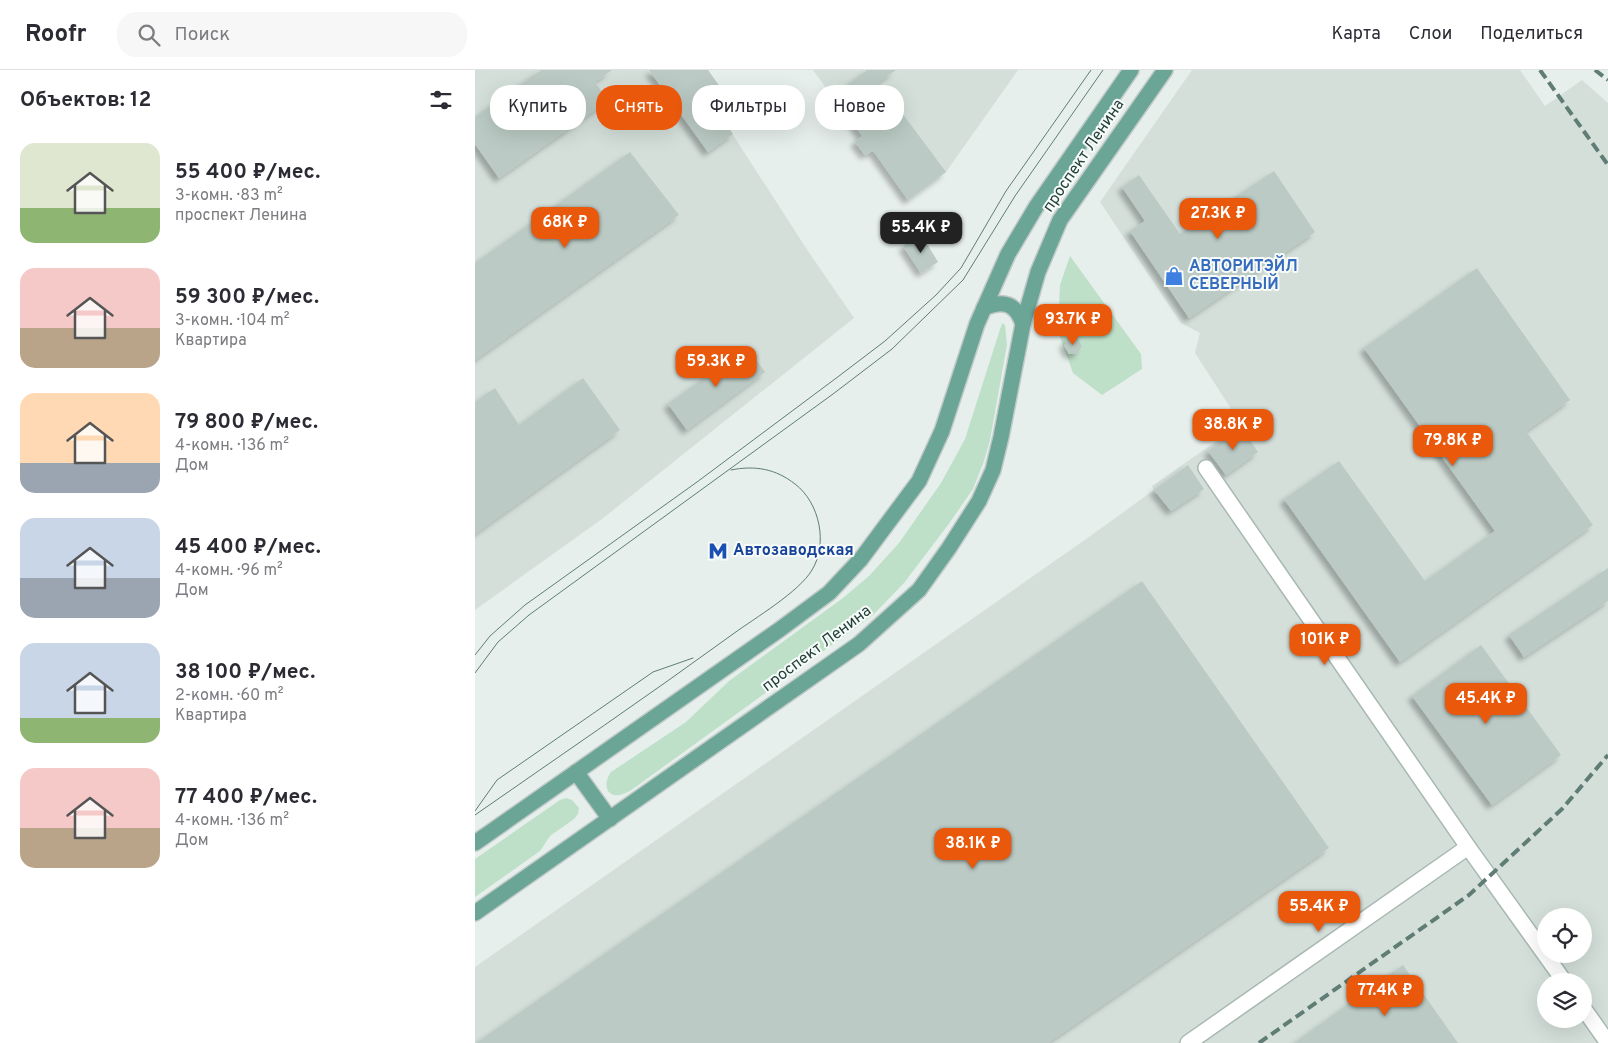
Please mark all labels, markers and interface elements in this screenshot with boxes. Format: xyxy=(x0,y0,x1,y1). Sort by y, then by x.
search box xyxy=(117,12,467,57)
text: Roofr xyxy=(25,20,87,50)
icon: search xyxy=(135,21,163,49)
text: Поиск xyxy=(175,23,230,47)
text: Карта xyxy=(1331,23,1381,46)
text: Слои xyxy=(1409,23,1452,46)
text: Поделиться xyxy=(1480,23,1583,46)
chip: Купить xyxy=(490,85,586,130)
chip: Снять xyxy=(596,85,682,130)
chip: Фильтры xyxy=(692,85,805,130)
chip: Новое xyxy=(815,85,904,130)
icon: filters xyxy=(427,86,455,114)
text: Объектов: 12 xyxy=(20,87,151,114)
street label: проспект Ленина xyxy=(1039,96,1129,216)
text: 55 400 ₽/мес. xyxy=(175,159,320,186)
icon: home xyxy=(60,163,120,223)
text: 3-комн. · 83 m² xyxy=(175,186,283,206)
pin: 27.3K ₽ xyxy=(1172,198,1264,240)
text: 27.3K ₽ xyxy=(1190,204,1246,224)
text: проспект Ленина xyxy=(175,206,307,226)
pin: 68K ₽ xyxy=(530,206,600,249)
pin: 55.4K ₽ xyxy=(875,212,967,254)
text: 68K ₽ xyxy=(542,213,588,233)
text: 55.4K ₽ xyxy=(891,218,951,238)
place label: АВТОРИТЭЙЛ СЕВЕРНЫЙ xyxy=(1189,255,1298,295)
shop icon: АВТОРИТЭЙЛ СЕВЕРНЫЙ xyxy=(1163,265,1185,287)
text: 59 300 ₽/мес. xyxy=(175,284,319,311)
icon: home xyxy=(60,288,120,348)
pin: 93.7K ₽ xyxy=(1027,304,1119,346)
text: 93.7K ₽ xyxy=(1045,310,1101,330)
text: 3-комн. · 104 m² xyxy=(175,311,290,331)
text: Квартира xyxy=(175,331,247,351)
pin: 59.3K ₽ xyxy=(670,346,762,388)
text: 59.3K ₽ xyxy=(687,352,745,372)
pin: 38.8K ₽ xyxy=(1187,408,1279,451)
text: 79 800 ₽/мес. xyxy=(175,409,318,436)
icon: home xyxy=(60,413,120,473)
text: 38.8K ₽ xyxy=(1203,415,1263,435)
pin: 79.8K ₽ xyxy=(1407,424,1499,467)
text: 79.8K ₽ xyxy=(1424,431,1482,451)
text: 4-комн. · 136 m² xyxy=(175,436,289,456)
text: Дом xyxy=(175,456,209,476)
text: 45 400 ₽/мес. xyxy=(175,534,321,561)
icon: home xyxy=(60,538,120,598)
metro station icon: Автозаводская xyxy=(707,540,729,562)
place label: Автозаводская xyxy=(733,541,854,561)
text: 4-комн. · 96 m² xyxy=(175,561,283,581)
text: Дом xyxy=(175,581,209,601)
street label: проспект Ленина xyxy=(758,601,876,697)
pin: 101K ₽ xyxy=(1284,624,1366,666)
text: 101K ₽ xyxy=(1300,630,1350,650)
text: 38 100 ₽/мес. xyxy=(175,659,315,686)
icon: home xyxy=(60,663,120,723)
pin: 45.4K ₽ xyxy=(1440,682,1532,725)
text: 2-комн. · 60 m² xyxy=(175,686,284,706)
text: 45.4K ₽ xyxy=(1456,689,1516,709)
text: Квартира xyxy=(175,706,247,726)
text: 77 400 ₽/мес. xyxy=(175,784,317,811)
icon: home xyxy=(60,788,120,848)
text: 4-комн. · 136 m² xyxy=(175,811,289,831)
pin: 38.1K ₽ xyxy=(927,828,1019,870)
text: Дом xyxy=(175,831,209,851)
text: 38.1K ₽ xyxy=(945,834,1001,854)
pin: 55.4K ₽ xyxy=(1273,890,1365,933)
text: 55.4K ₽ xyxy=(1289,897,1349,917)
map controls xyxy=(1537,908,1592,1028)
button: locate xyxy=(1537,908,1592,963)
button: layers xyxy=(1537,973,1592,1028)
pin: 77.4K ₽ xyxy=(1339,974,1431,1017)
text: 77.4K ₽ xyxy=(1357,981,1413,1001)

